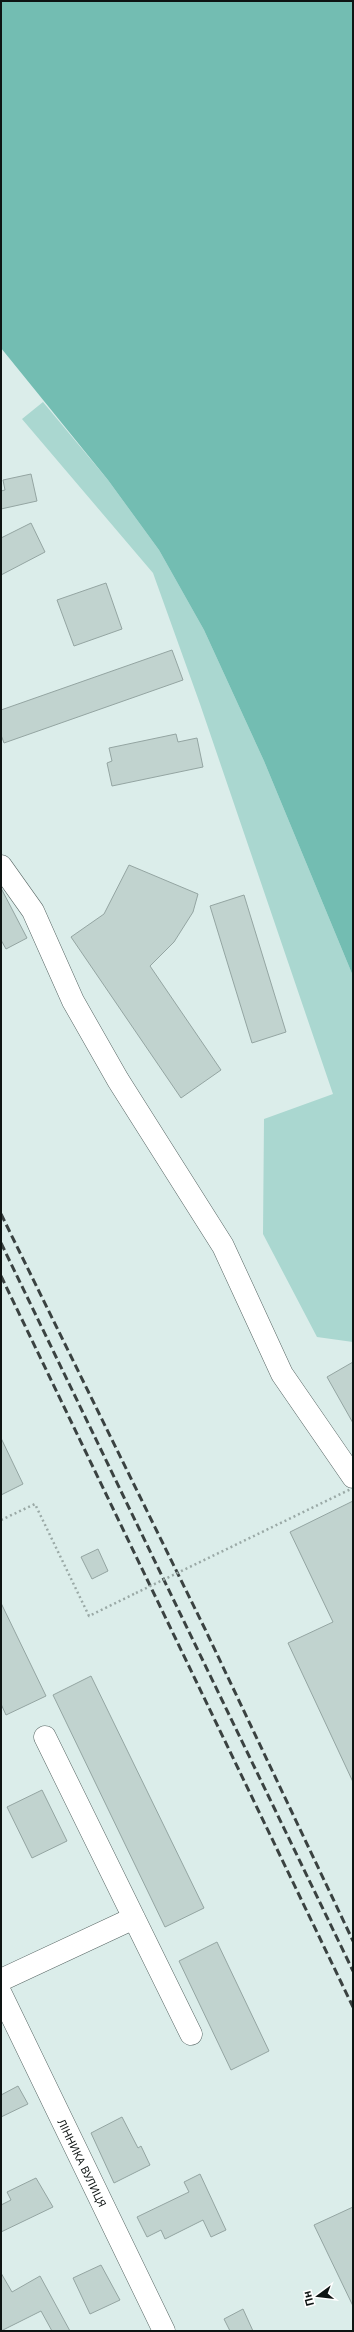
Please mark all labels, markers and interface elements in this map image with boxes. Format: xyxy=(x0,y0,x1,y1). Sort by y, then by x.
street label: ЛІННИКА ВУЛИЦЯ xyxy=(55,2116,110,2209)
north arrow xyxy=(298,2276,338,2316)
text: Пн xyxy=(299,2289,317,2308)

